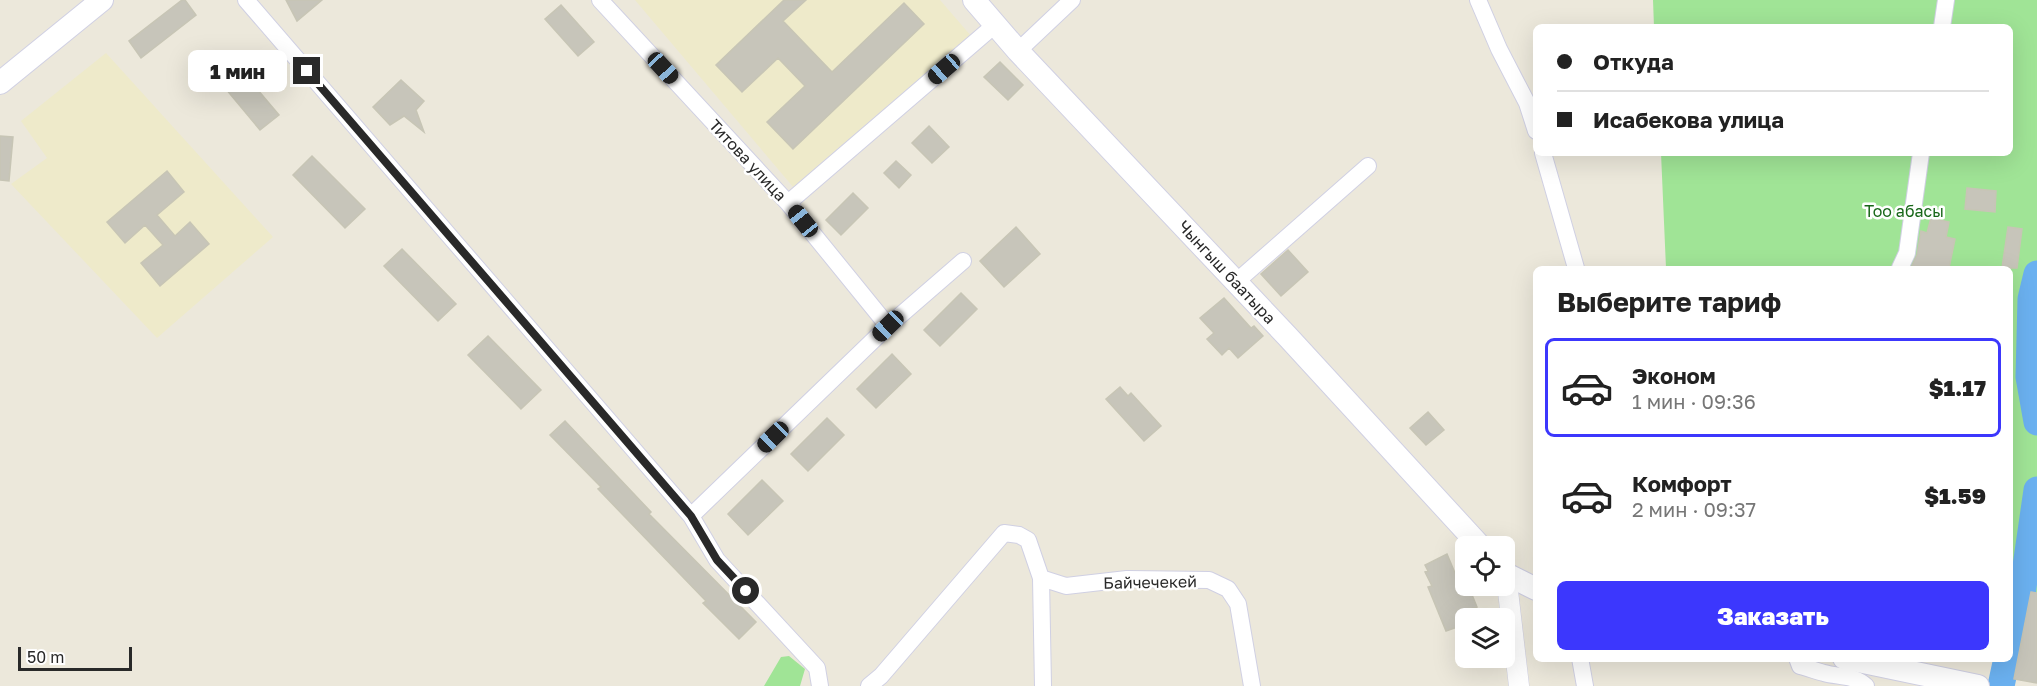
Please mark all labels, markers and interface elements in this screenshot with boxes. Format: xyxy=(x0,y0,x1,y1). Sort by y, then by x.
text: Откуда xyxy=(1593,48,1674,75)
car xyxy=(644,49,682,87)
callout: 1 мин xyxy=(187,50,286,92)
car xyxy=(925,50,963,88)
route end xyxy=(293,57,320,84)
text: 1 мин xyxy=(210,59,265,83)
text: Исабекова улица xyxy=(1593,106,1784,133)
street label: Титова улица xyxy=(705,115,791,205)
car xyxy=(785,201,821,241)
park label: Тоо абасы xyxy=(1864,201,1944,221)
street label: Чынгыш баатыра xyxy=(1174,216,1280,328)
text: Выберите тариф xyxy=(1557,286,1781,318)
car xyxy=(869,307,907,345)
icon: car xyxy=(1560,361,1614,415)
text: Эконом xyxy=(1632,362,1716,389)
text: $1.17 xyxy=(1929,374,1986,401)
text: 1 мин · 09:36 xyxy=(1632,389,1756,413)
car xyxy=(754,418,792,456)
icon: car xyxy=(1560,469,1614,523)
text: Комфорт xyxy=(1632,470,1732,497)
text: $1.59 xyxy=(1924,482,1986,509)
text: 2 мин · 09:37 xyxy=(1632,497,1756,521)
map controls xyxy=(1455,536,1515,668)
button: locate xyxy=(1455,536,1515,596)
street label: Байчечекей xyxy=(1103,571,1197,593)
route start xyxy=(732,577,759,604)
button: Заказать xyxy=(1557,581,1989,650)
button: layers xyxy=(1455,608,1515,668)
scale bar xyxy=(18,644,132,672)
text: 50 m xyxy=(27,647,64,667)

